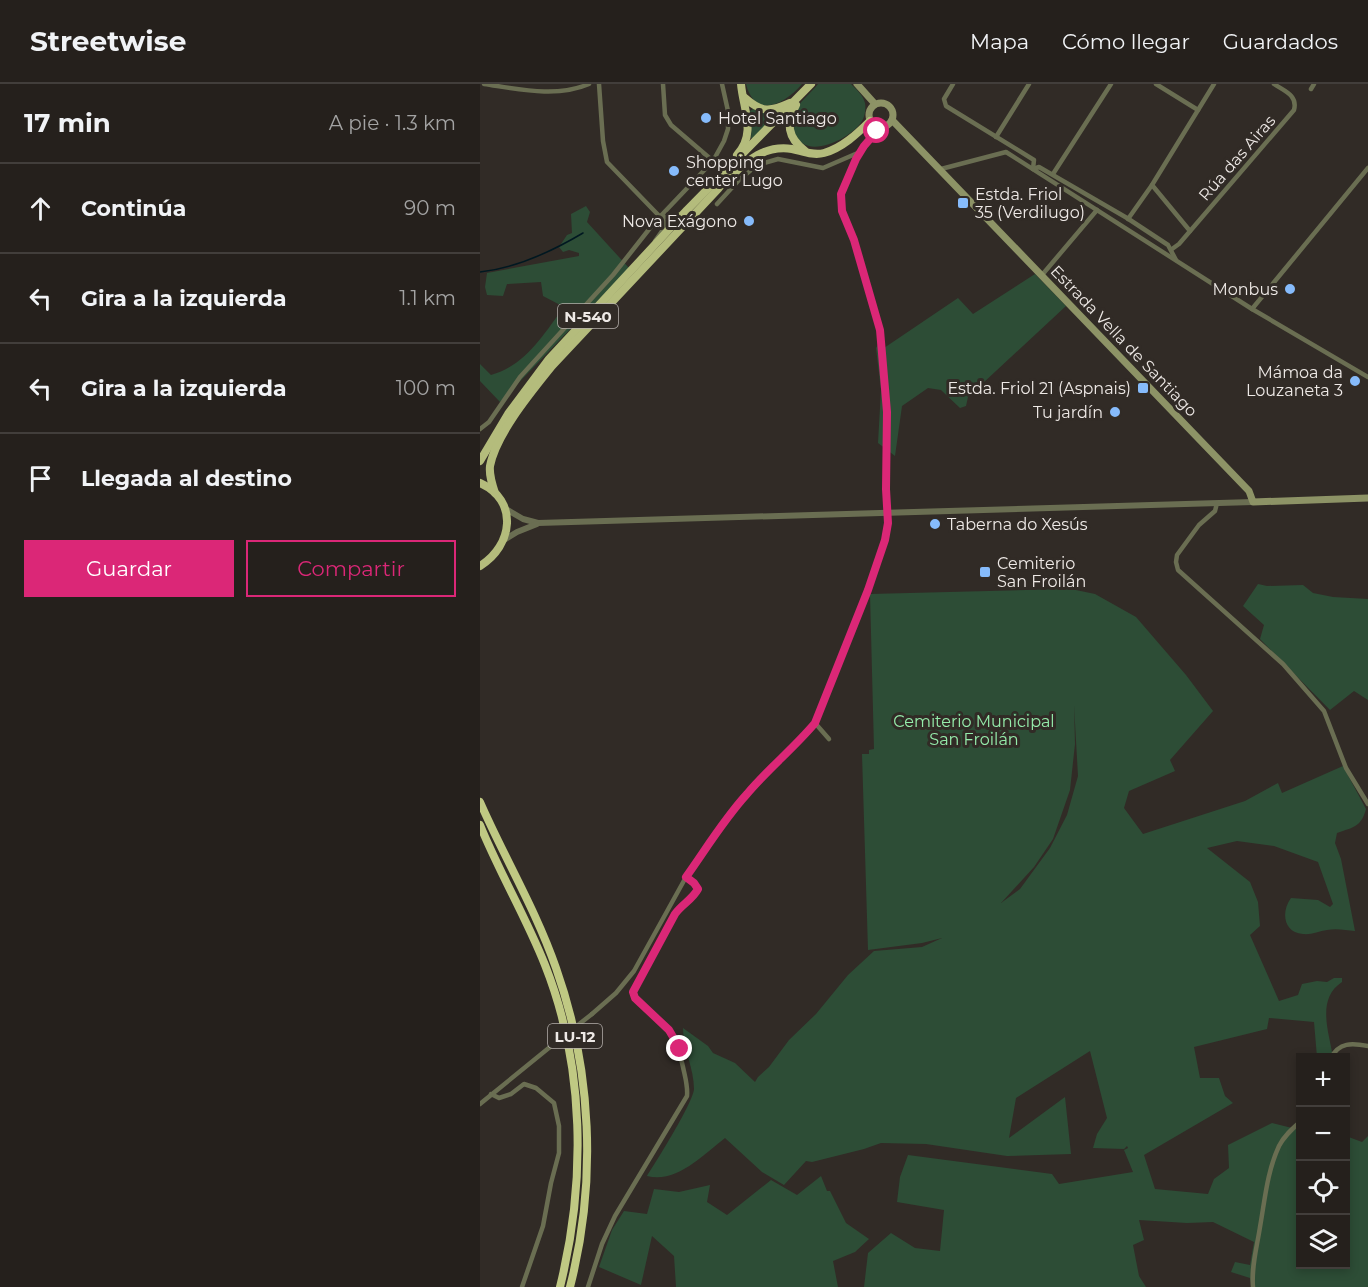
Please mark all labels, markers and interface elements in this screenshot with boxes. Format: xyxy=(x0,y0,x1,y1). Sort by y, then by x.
text: Streetwise xyxy=(30,24,186,58)
text: Mapa xyxy=(970,29,1029,54)
text: Cómo llegar xyxy=(1062,29,1190,54)
text: Guardados xyxy=(1223,29,1338,54)
text: 17 min xyxy=(24,107,111,139)
place label: Hotel Santiago xyxy=(718,109,837,128)
text: A pie · 1.3 km xyxy=(329,111,456,135)
marker: Hotel Santiago xyxy=(699,111,713,125)
street label: Rúa das Airas xyxy=(1195,111,1279,205)
route start xyxy=(863,117,889,143)
place label: Shopping center Lugo xyxy=(686,153,783,190)
marker: Shopping center Lugo xyxy=(667,164,681,178)
place label: Estda. Friol 35 (Verdilugo) xyxy=(975,185,1085,222)
icon: ahead xyxy=(24,192,57,225)
text: Continúa xyxy=(81,195,186,222)
text: 90 m xyxy=(404,196,456,220)
marker: Estda. Friol 35 (Verdilugo) xyxy=(956,196,970,210)
place label: Nova Exágono xyxy=(622,212,737,231)
marker: Nova Exágono xyxy=(742,214,756,228)
street label: Estrada Vella de Santiago xyxy=(1047,261,1201,421)
place label: Monbus xyxy=(1212,280,1278,299)
icon: left xyxy=(24,282,57,315)
marker: Monbus xyxy=(1283,282,1297,296)
text: Gira a la izquierda xyxy=(81,285,287,312)
text: 1.1 km xyxy=(399,286,456,310)
road number: N-540 xyxy=(558,304,618,328)
place label: Mámoa da Louzaneta 3 xyxy=(1246,363,1343,400)
icon: left xyxy=(24,372,57,405)
marker: Mámoa da Louzaneta 3 xyxy=(1348,374,1362,388)
text: Gira a la izquierda xyxy=(81,375,287,402)
text: 100 m xyxy=(396,376,456,400)
place label: Estda. Friol 21 (Aspnais) xyxy=(947,379,1131,398)
marker: Estda. Friol 21 (Aspnais) xyxy=(1136,381,1150,395)
place label: Tu jardín xyxy=(1033,403,1103,422)
marker: Tu jardín xyxy=(1108,405,1122,419)
icon: arrive xyxy=(24,462,57,495)
text: Llegada al destino xyxy=(81,465,292,492)
place label: Taberna do Xesús xyxy=(947,515,1088,534)
marker: Taberna do Xesús xyxy=(928,517,942,531)
button: Guardar xyxy=(24,540,234,597)
button: Compartir xyxy=(246,540,456,597)
place label: Cemiterio San Froilán xyxy=(997,554,1086,591)
marker: Cemiterio San Froilán xyxy=(978,565,992,579)
park label: Cemiterio Municipal San Froilán xyxy=(893,712,1055,749)
road number: LU-12 xyxy=(548,1024,602,1048)
route end xyxy=(666,1035,692,1061)
map controls xyxy=(1296,1053,1350,1269)
button: + xyxy=(1296,1053,1350,1107)
button: − xyxy=(1296,1107,1350,1161)
button: locate xyxy=(1296,1161,1350,1215)
button: layers xyxy=(1296,1215,1350,1269)

